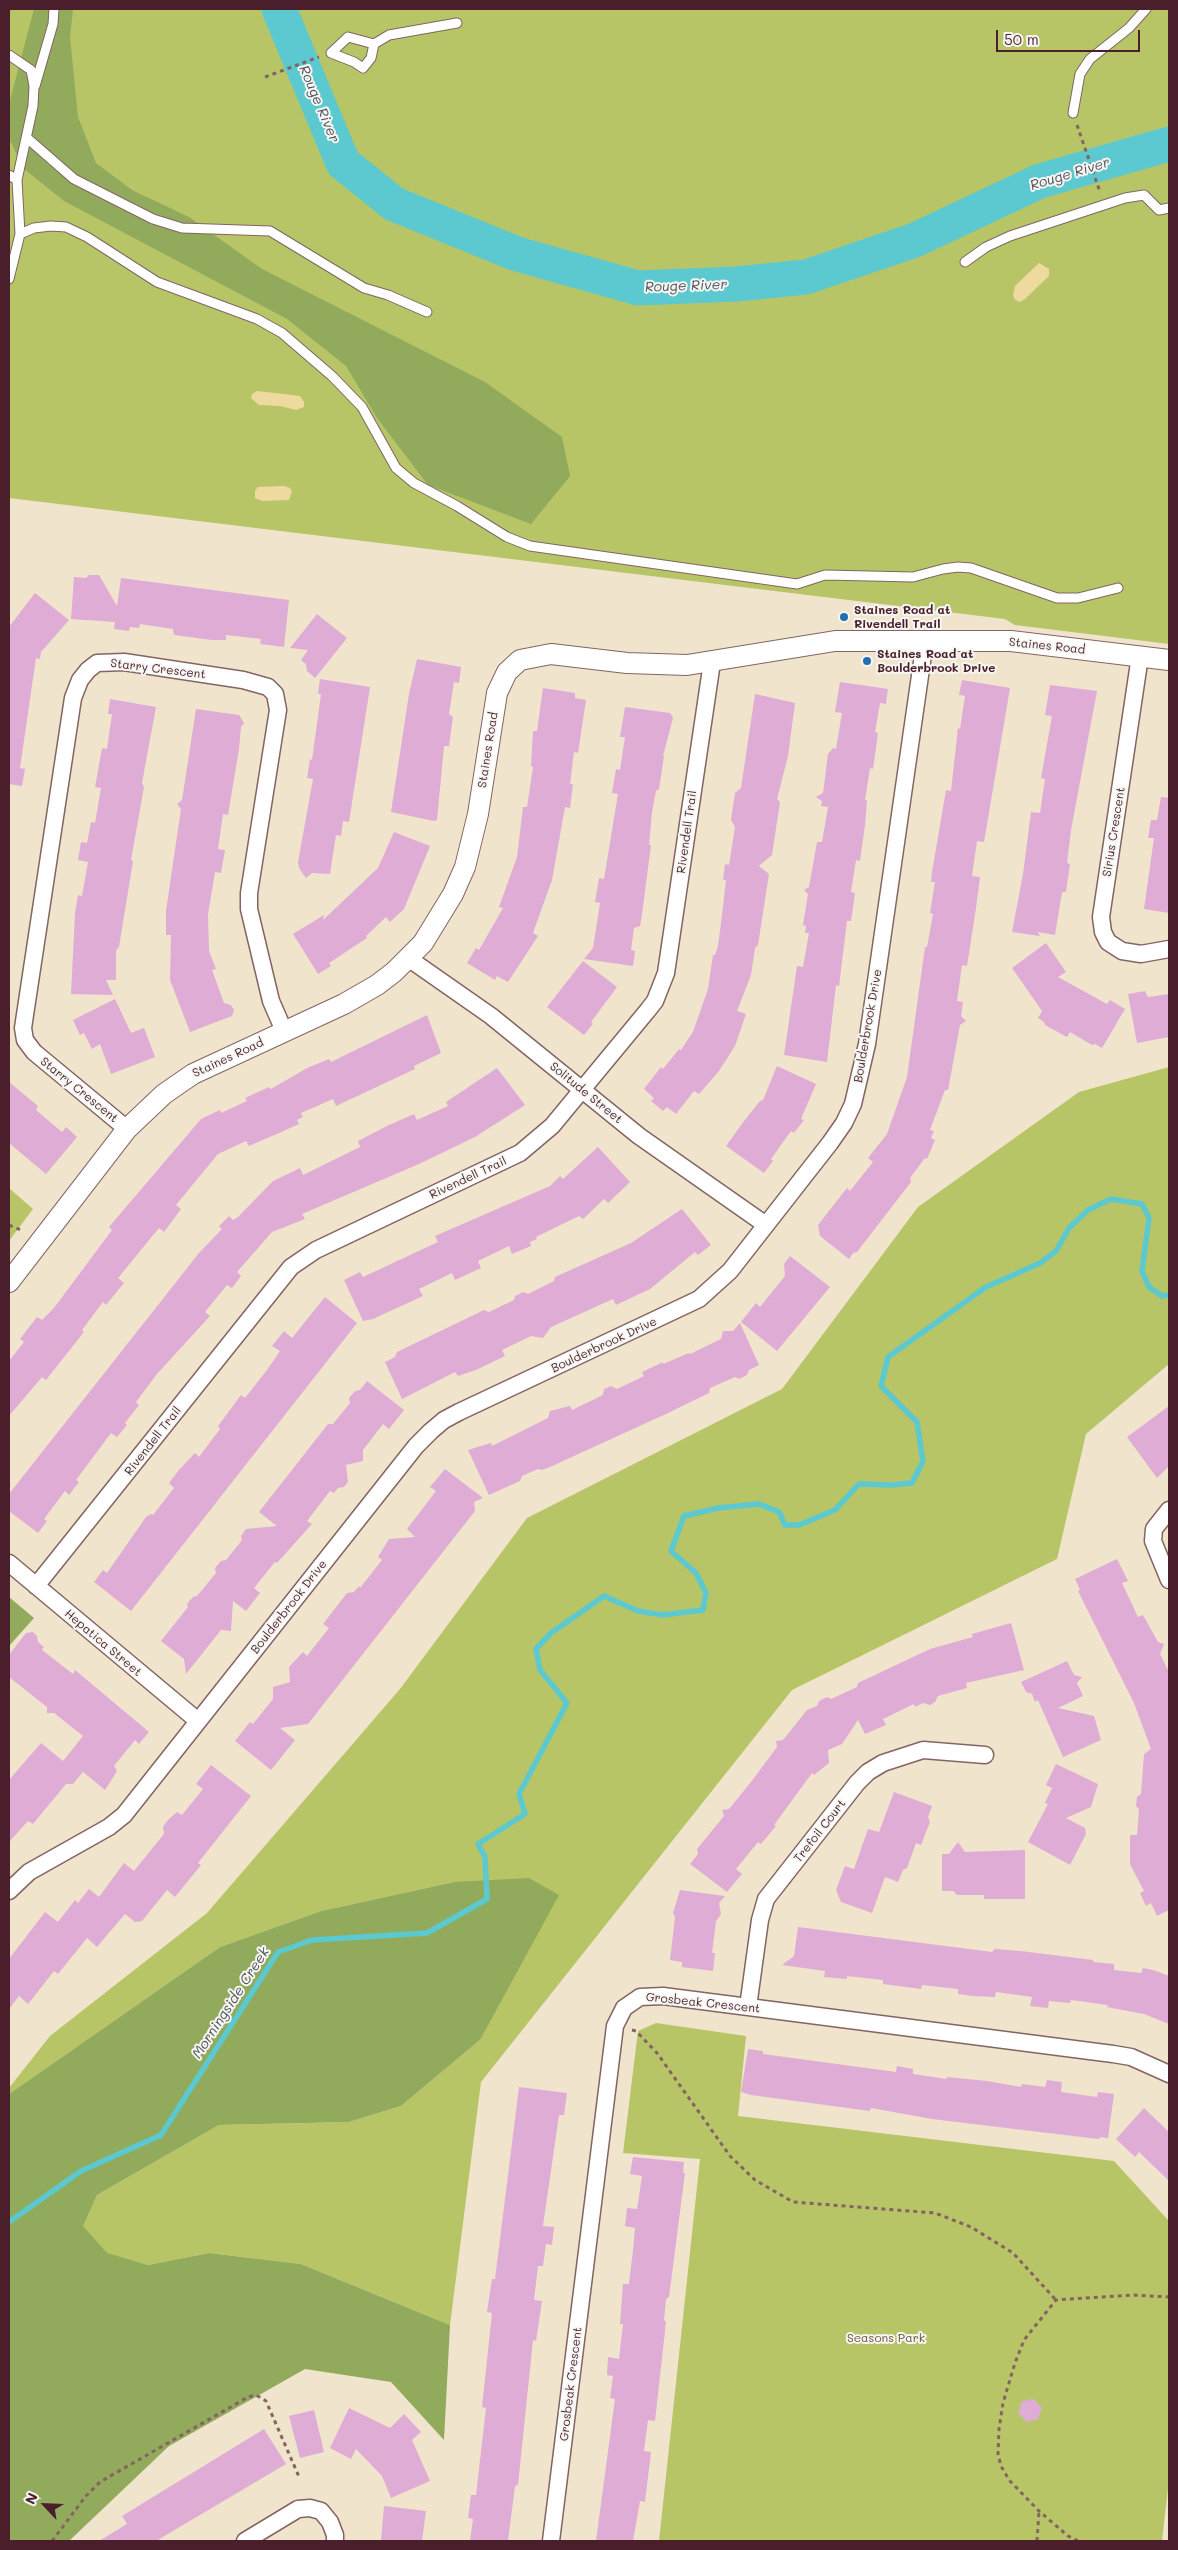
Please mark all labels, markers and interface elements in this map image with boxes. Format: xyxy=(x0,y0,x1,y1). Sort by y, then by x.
scale bar xyxy=(998,20,1142,52)
text: 50 m xyxy=(1004,29,1039,49)
water label: Rouge River xyxy=(295,63,343,145)
water label: Rouge River xyxy=(1028,154,1112,194)
water label: Rouge River xyxy=(644,276,728,296)
place label: Staines Road at Rivendell Trail xyxy=(854,603,950,631)
marker: Staines Road at Rivendell Trail xyxy=(838,611,850,623)
street label: Staines Road xyxy=(1008,635,1086,657)
place label: Staines Road at Boulderbrook Drive xyxy=(877,647,995,675)
marker: Staines Road at Boulderbrook Drive xyxy=(861,655,873,667)
street label: Starry Crescent xyxy=(110,656,206,682)
street label: Staines Road xyxy=(475,711,501,789)
street label: Sirius Crescent xyxy=(1100,786,1128,878)
street label: Rivendell Trail xyxy=(674,790,700,874)
street label: Boulderbrook Drive xyxy=(851,968,885,1084)
street label: Staines Road xyxy=(190,1035,266,1081)
street label: Starry Crescent xyxy=(37,1054,121,1126)
street label: Solitude Street xyxy=(547,1059,625,1127)
street label: Rivendell Trail xyxy=(427,1154,509,1202)
street label: Boulderbrook Drive xyxy=(549,1314,659,1376)
street label: Rivendell Trail xyxy=(122,1404,184,1478)
street label: Boulderbrook Drive xyxy=(248,1557,330,1657)
street label: Hepatica Street xyxy=(61,1607,145,1679)
street label: Trefoil Court xyxy=(791,1797,849,1865)
water label: Morningside Creek xyxy=(189,1944,273,2062)
street label: Grosbeak Crescent xyxy=(645,1990,761,2016)
street label: Grosbeak Crescent xyxy=(557,2326,585,2442)
park label: Seasons Park xyxy=(847,2331,925,2345)
north arrow xyxy=(20,2480,70,2530)
text: N xyxy=(20,2490,42,2507)

